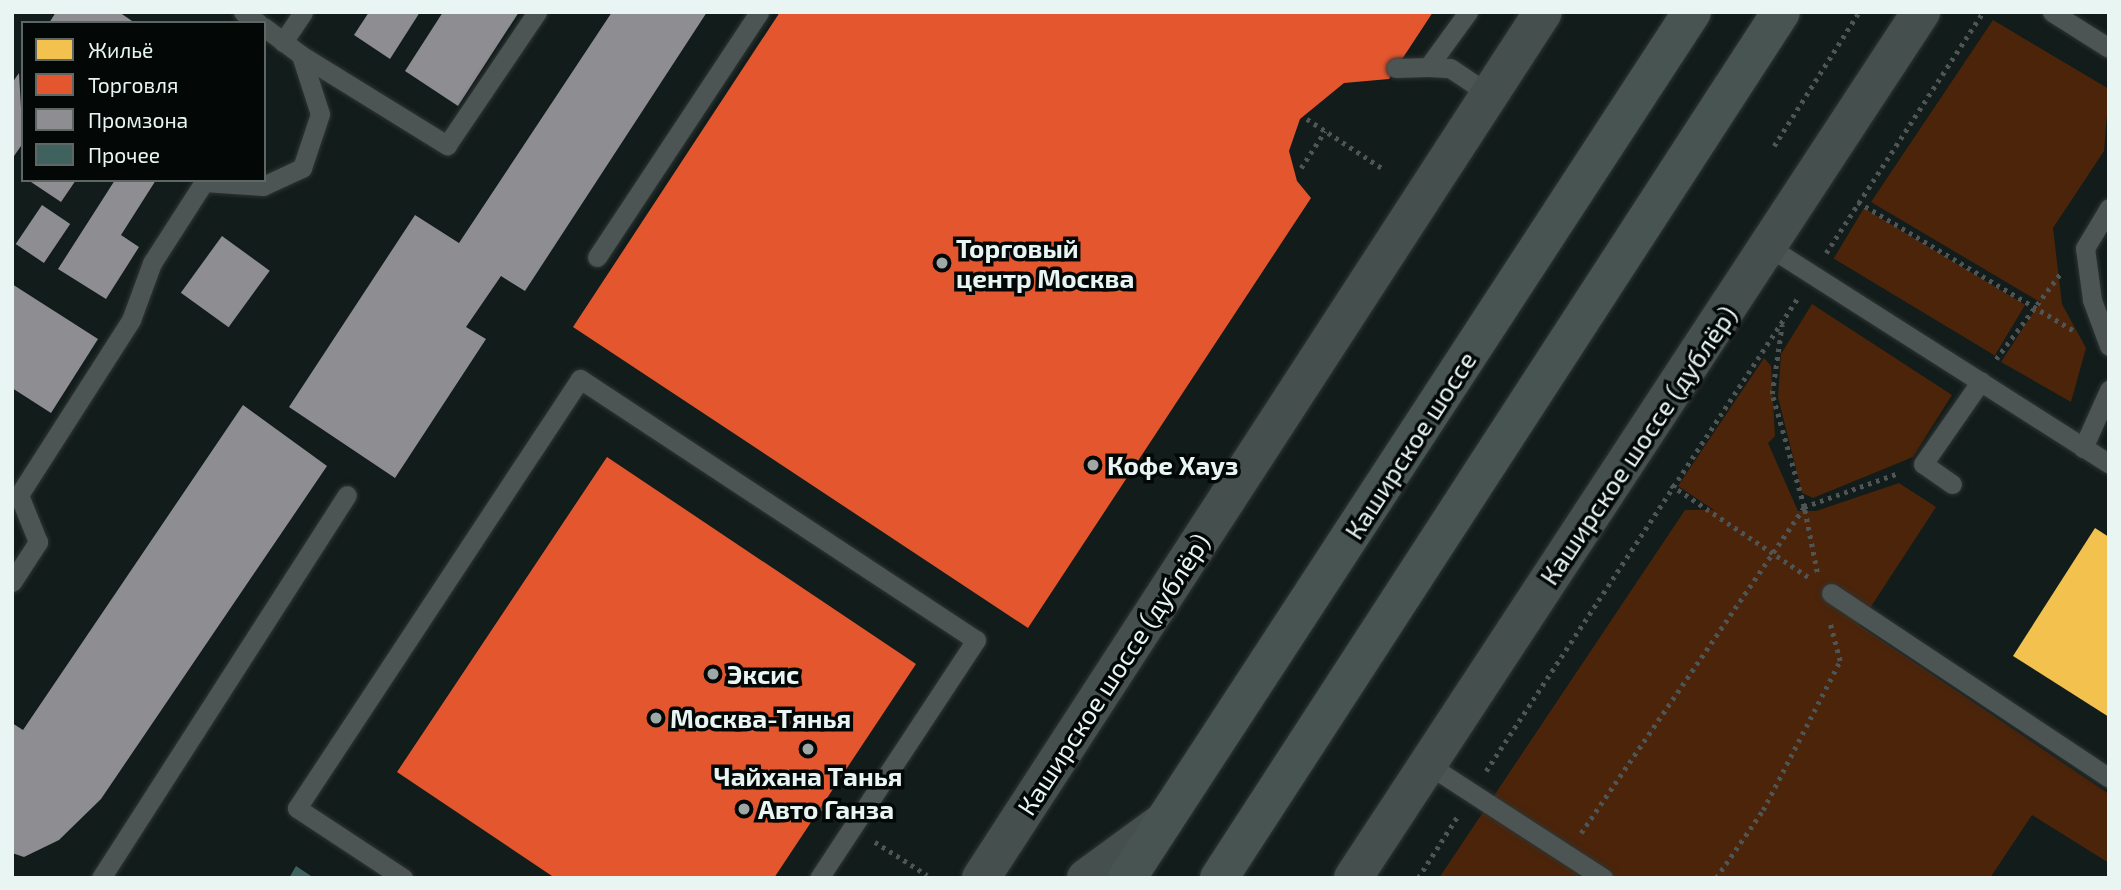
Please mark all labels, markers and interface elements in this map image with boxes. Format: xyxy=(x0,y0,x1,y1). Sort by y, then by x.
legend xyxy=(21,21,266,182)
text: Жильё xyxy=(88,37,153,62)
text: Торговля xyxy=(88,72,178,97)
text: Промзона xyxy=(88,107,188,132)
text: Прочее xyxy=(88,142,160,167)
place label: Торговый центр Москва xyxy=(956,232,1134,294)
marker: Торговый центр Москва xyxy=(934,255,950,271)
street label: Каширское шоссе (дублёр) xyxy=(1533,300,1743,590)
street label: Каширское шоссе xyxy=(1338,345,1482,545)
place label: Кофе Хауз xyxy=(1107,449,1238,481)
marker: Кофе Хауз xyxy=(1085,457,1101,473)
street label: Каширское шоссе (дублёр) xyxy=(1010,527,1216,821)
place label: Эксис xyxy=(727,658,799,690)
marker: Эксис xyxy=(705,666,721,682)
place label: Москва-Тянья xyxy=(670,702,851,734)
marker: Москва-Тянья xyxy=(648,710,664,726)
marker: Чайхана Танья xyxy=(800,741,816,757)
place label: Чайхана Танья xyxy=(714,760,902,792)
place label: Авто Ганза xyxy=(758,793,894,825)
marker: Авто Ганза xyxy=(736,801,752,817)

